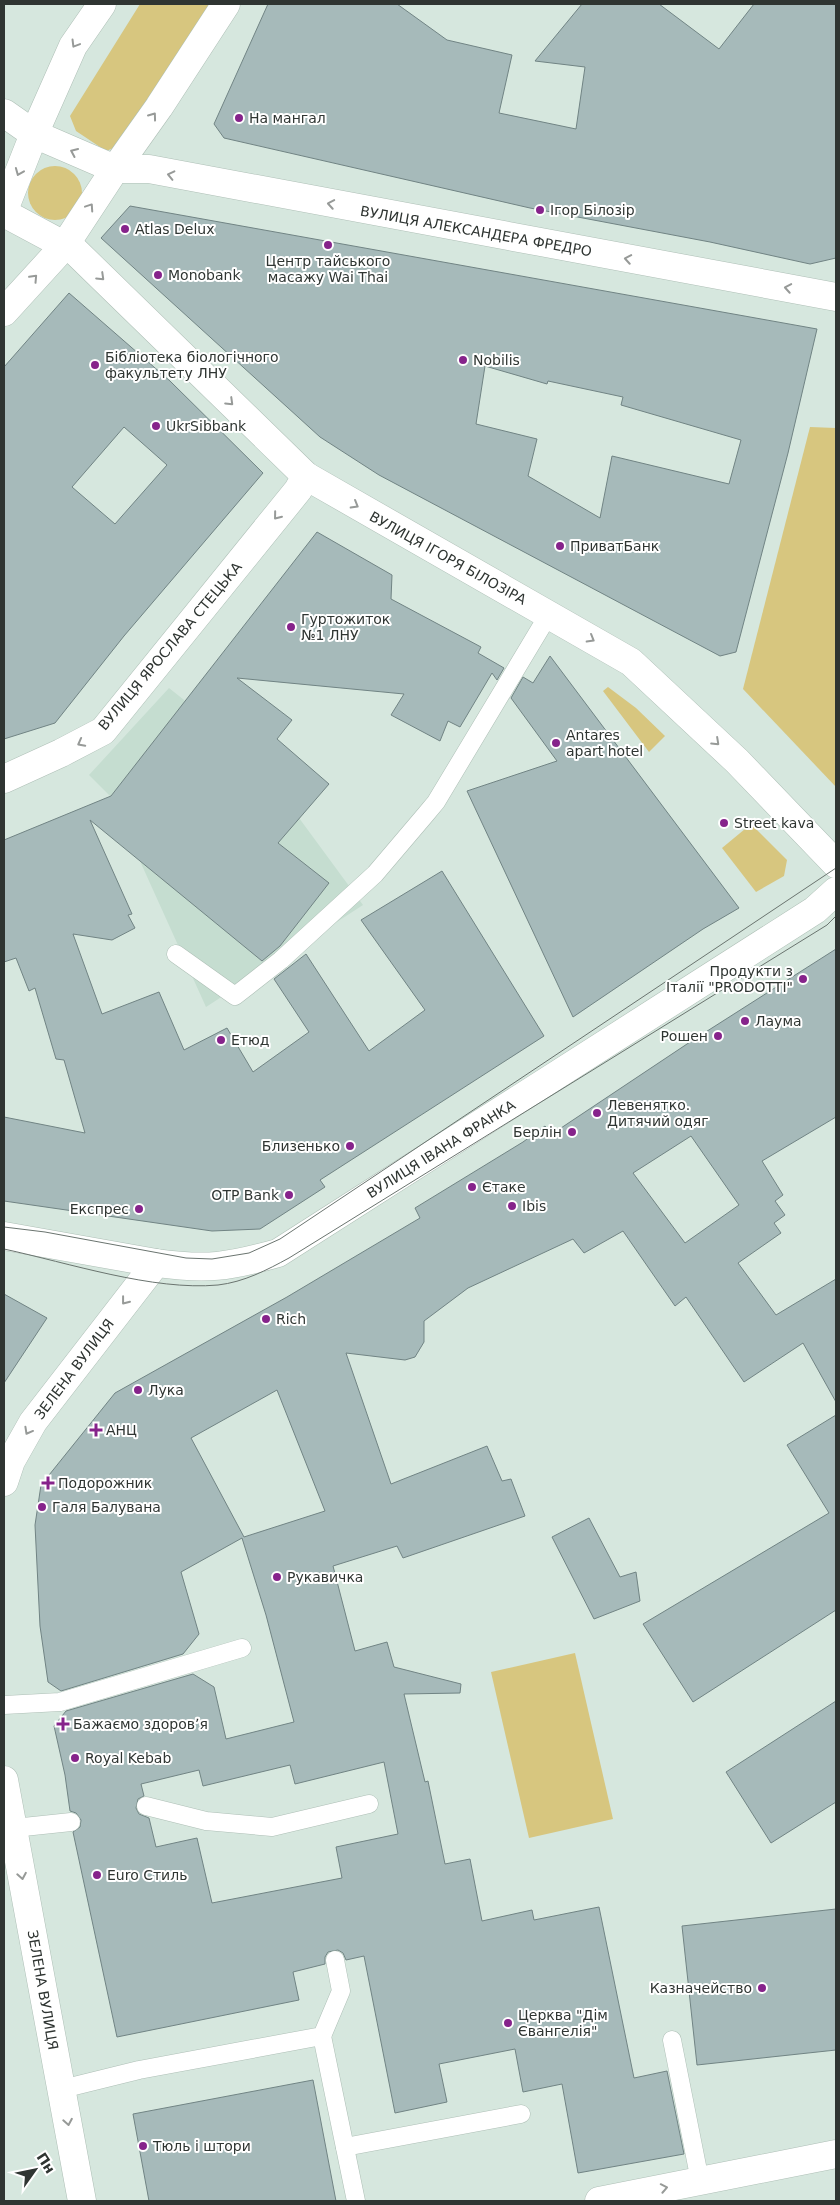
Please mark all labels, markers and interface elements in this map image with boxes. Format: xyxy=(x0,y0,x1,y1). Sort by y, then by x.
one-way arrow xyxy=(71,39,81,48)
place label: На мангал xyxy=(249,110,326,126)
one-way arrow xyxy=(147,112,156,121)
marker: На мангал xyxy=(233,112,245,124)
one-way arrow xyxy=(70,148,79,158)
one-way arrow xyxy=(15,167,25,176)
one-way arrow xyxy=(167,170,176,181)
one-way arrow xyxy=(326,200,335,210)
place label: Ігор Білозір xyxy=(550,202,635,218)
street label: ВУЛИЦЯ АЛЕКСАНДЕРА ФРЕДРО xyxy=(359,203,593,259)
one-way arrow xyxy=(83,204,93,213)
marker: Ігор Білозір xyxy=(534,204,546,216)
place label: Atlas Delux xyxy=(135,221,214,237)
marker: Atlas Delux xyxy=(119,223,131,235)
marker: Центр тайського масажу Wai Thai xyxy=(322,239,334,251)
place label: Центр тайського масажу Wai Thai xyxy=(266,253,390,285)
one-way arrow xyxy=(624,254,633,264)
place label: Monobank xyxy=(168,267,241,283)
marker: Monobank xyxy=(152,269,164,281)
one-way arrow xyxy=(96,271,105,280)
one-way arrow xyxy=(28,275,37,284)
one-way arrow xyxy=(784,283,793,294)
place label: Бібліотека біологічного факультету ЛНУ xyxy=(105,349,279,381)
place label: Nobilis xyxy=(473,352,520,368)
marker: Nobilis xyxy=(457,354,469,366)
marker: Бібліотека біологічного факультету ЛНУ xyxy=(89,359,101,371)
one-way arrow xyxy=(224,397,233,406)
place label: UkrSibbank xyxy=(166,418,247,434)
marker: UkrSibbank xyxy=(150,420,162,432)
one-way arrow xyxy=(349,499,358,509)
street label: ВУЛИЦЯ ІГОРЯ БІЛОЗІРА xyxy=(367,508,530,608)
one-way arrow xyxy=(274,510,283,519)
place label: ПриватБанк xyxy=(570,538,659,554)
marker: ПриватБанк xyxy=(554,540,566,552)
street label: ВУЛИЦЯ ЯРОСЛАВА СТЕЦЬКА xyxy=(95,559,245,733)
place label: Гуртожиток №1 ЛНУ xyxy=(301,611,390,643)
marker: Гуртожиток №1 ЛНУ xyxy=(285,621,297,633)
one-way arrow xyxy=(586,632,595,642)
place label: Antares apart hotel xyxy=(566,727,643,759)
one-way arrow xyxy=(710,736,719,745)
one-way arrow xyxy=(77,737,86,747)
marker: Antares apart hotel xyxy=(550,737,562,749)
place label: Street kava xyxy=(734,815,814,831)
marker: Street kava xyxy=(718,817,730,829)
place label: Продукти з Італії "PRODOTTI" xyxy=(666,963,793,995)
marker: Продукти з Італії "PRODOTTI" xyxy=(797,973,809,985)
place label: Лаума xyxy=(755,1013,802,1029)
marker: Лаума xyxy=(739,1015,751,1027)
place label: Рошен xyxy=(660,1028,708,1044)
marker: Рошен xyxy=(712,1030,724,1042)
place label: Етюд xyxy=(231,1032,269,1048)
marker: Етюд xyxy=(215,1034,227,1046)
street label: ВУЛИЦЯ ІВАНА ФРАНКА xyxy=(364,1096,519,1201)
place label: Левенятко. Дитячий одяг xyxy=(607,1097,709,1129)
marker: Левенятко. Дитячий одяг xyxy=(591,1107,603,1119)
place label: Берлін xyxy=(513,1124,562,1140)
marker: Берлін xyxy=(566,1126,578,1138)
place label: Близенько xyxy=(262,1138,340,1154)
marker: Близенько xyxy=(344,1140,356,1152)
place label: Єтаке xyxy=(482,1179,526,1195)
marker: Єтаке xyxy=(466,1181,478,1193)
place label: OTP Bank xyxy=(211,1187,280,1203)
marker: OTP Bank xyxy=(283,1189,295,1201)
place label: Ibis xyxy=(522,1198,546,1214)
marker: Ibis xyxy=(506,1200,518,1212)
place label: Експрес xyxy=(70,1201,129,1217)
marker: Експрес xyxy=(133,1203,145,1215)
one-way arrow xyxy=(122,1296,131,1305)
place label: Rich xyxy=(276,1311,306,1327)
marker: Rich xyxy=(260,1313,272,1325)
street label: ЗЕЛЕНА ВУЛИЦЯ xyxy=(31,1316,117,1422)
place label: Лука xyxy=(148,1382,184,1398)
marker: Лука xyxy=(132,1384,144,1396)
place label: АНЦ xyxy=(106,1422,137,1438)
marker: АНЦ xyxy=(90,1424,102,1436)
one-way arrow xyxy=(24,1426,34,1435)
place label: Подорожник xyxy=(58,1475,152,1491)
marker: Подорожник xyxy=(42,1477,54,1489)
place label: Галя Балувана xyxy=(52,1499,161,1515)
marker: Галя Балувана xyxy=(36,1501,48,1513)
place label: Рукавичка xyxy=(287,1569,363,1585)
marker: Рукавичка xyxy=(271,1571,283,1583)
place label: Бажаємо здоровʼя xyxy=(73,1716,208,1732)
marker: Бажаємо здоровʼя xyxy=(57,1718,69,1730)
place label: Royal Kebab xyxy=(85,1750,171,1766)
marker: Royal Kebab xyxy=(69,1752,81,1764)
place label: Euro Стиль xyxy=(107,1867,187,1883)
marker: Euro Стиль xyxy=(91,1869,103,1881)
one-way arrow xyxy=(17,1872,27,1880)
street label: ЗЕЛЕНА ВУЛИЦЯ xyxy=(25,1929,61,2051)
place label: Казначейство xyxy=(650,1980,752,1996)
marker: Казначейство xyxy=(756,1982,768,1994)
place label: Церква "Дім Євангелія" xyxy=(518,2007,608,2039)
marker: Церква "Дім Євангелія" xyxy=(502,2017,514,2029)
one-way arrow xyxy=(62,2118,72,2126)
place label: Тюль і штори xyxy=(152,2138,251,2154)
marker: Тюль і штори xyxy=(137,2140,149,2152)
north arrow xyxy=(10,2145,60,2195)
text: Пн xyxy=(33,2150,58,2176)
one-way arrow xyxy=(659,2184,668,2194)

